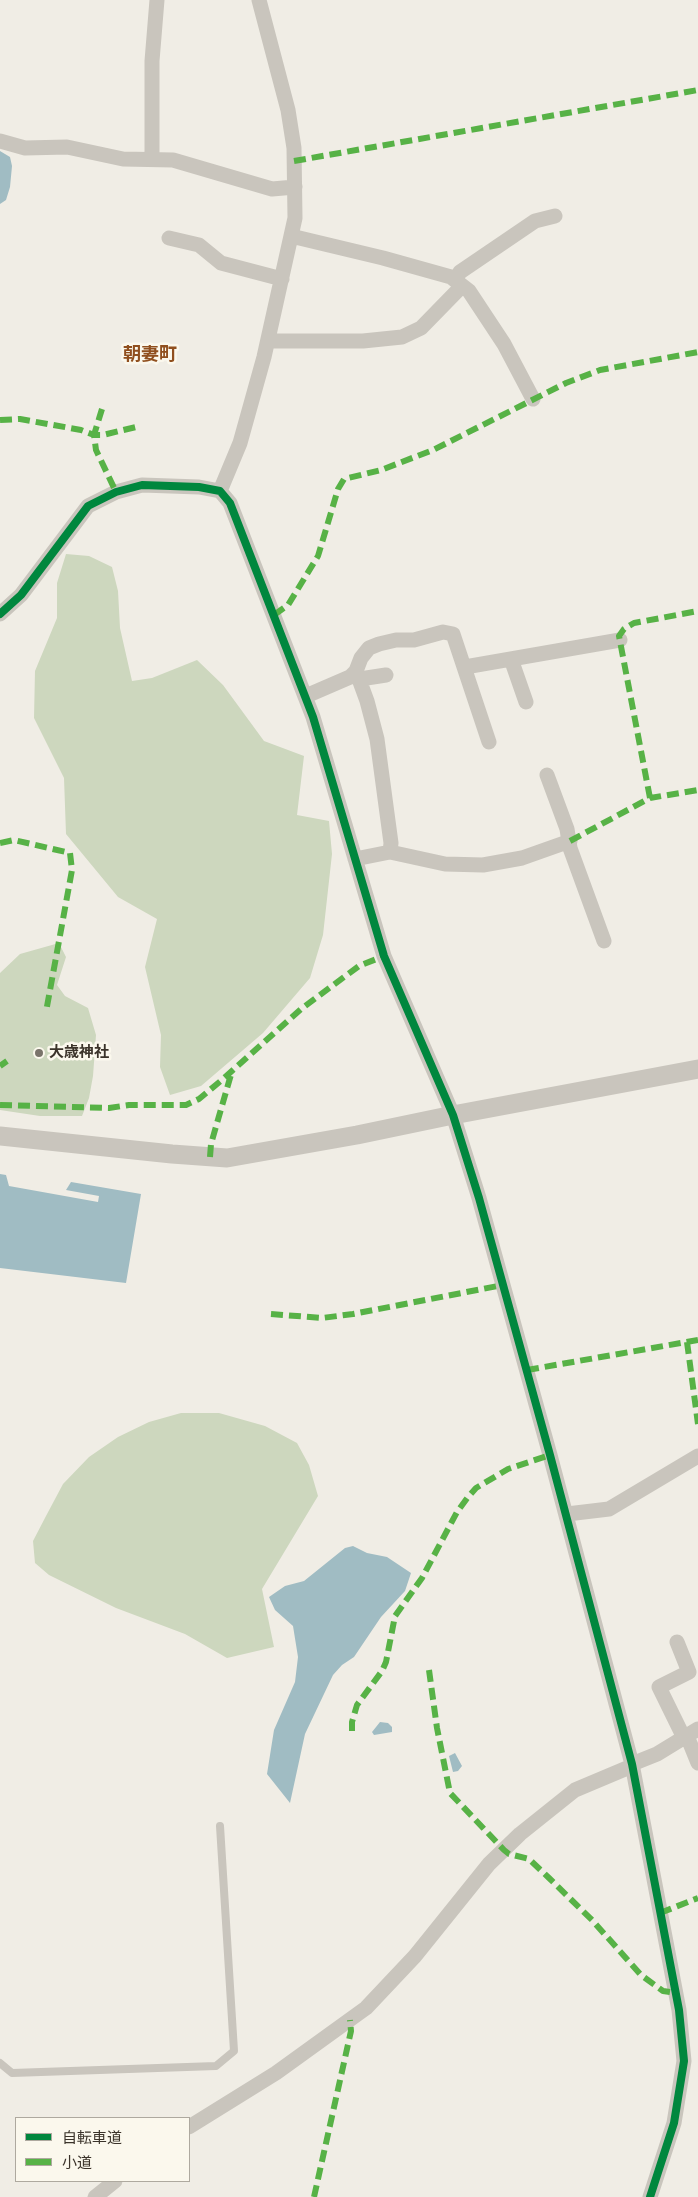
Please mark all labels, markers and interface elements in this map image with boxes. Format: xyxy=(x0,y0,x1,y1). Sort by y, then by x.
district label: 朝妻町 xyxy=(123,344,177,366)
place label: 大歳神社 xyxy=(49,1044,109,1062)
marker: 大歳神社 xyxy=(33,1047,45,1059)
legend xyxy=(15,2117,190,2182)
text: 自転車道 xyxy=(62,2129,122,2146)
text: 小道 xyxy=(62,2154,92,2171)

